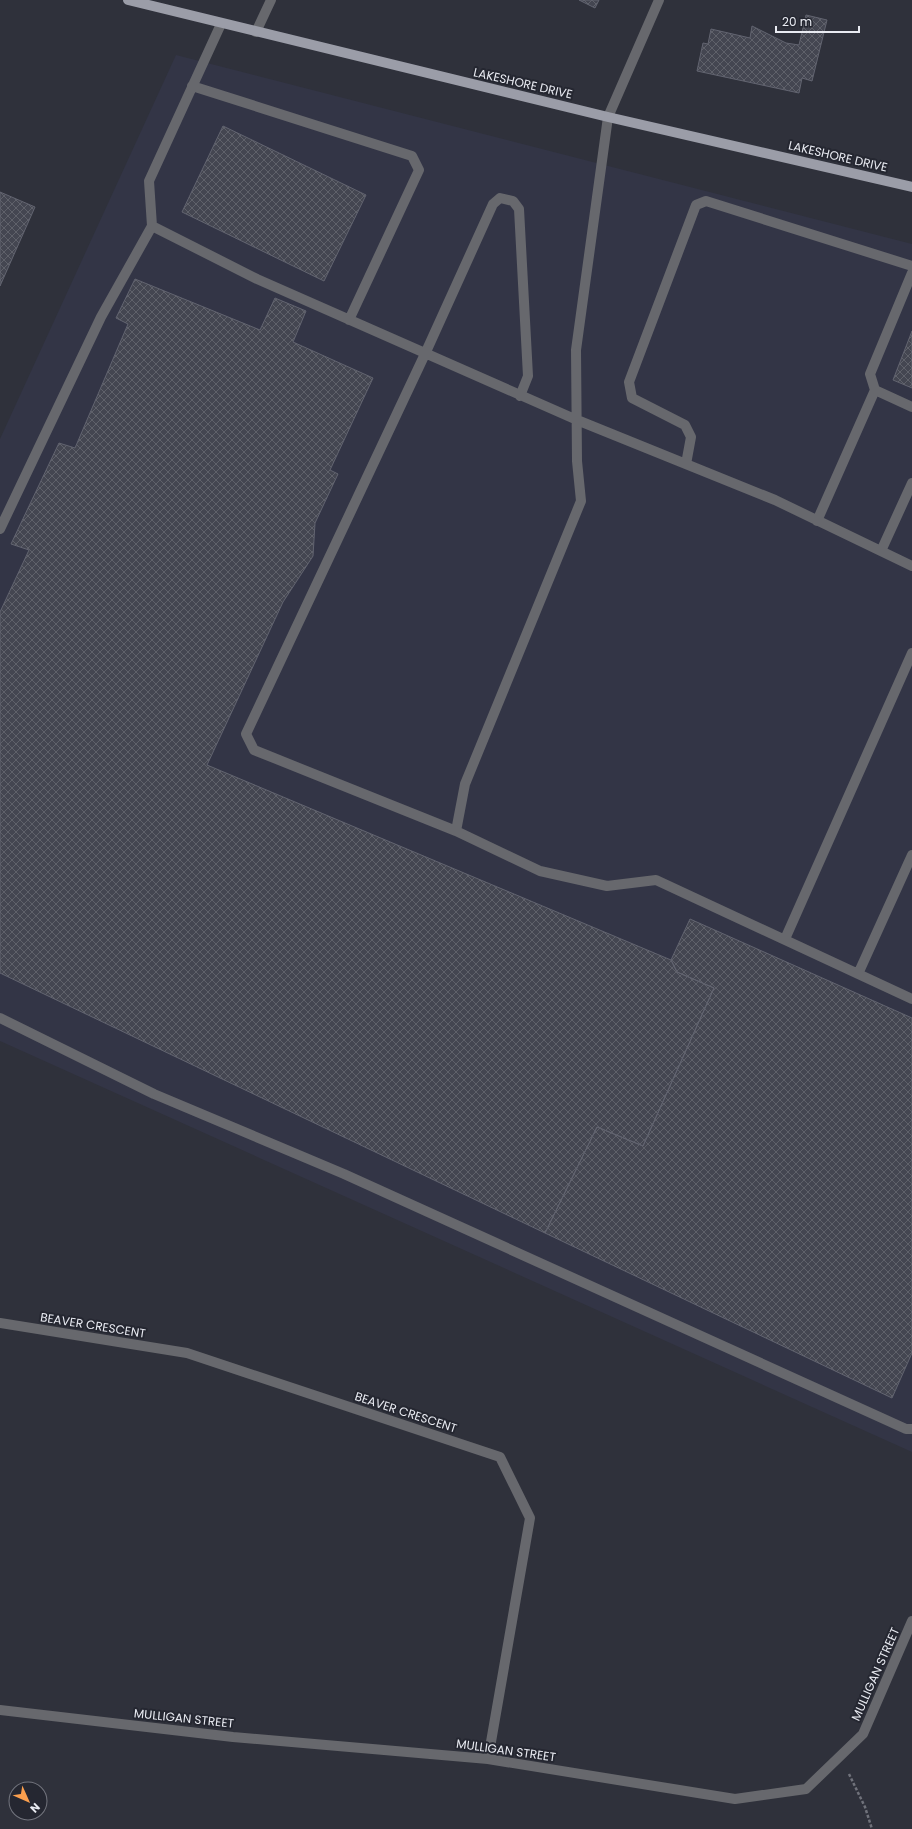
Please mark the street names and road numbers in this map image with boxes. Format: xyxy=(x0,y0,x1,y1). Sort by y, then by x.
street label: LAKESHORE DRIVE xyxy=(472,63,574,103)
street label: LAKESHORE DRIVE xyxy=(787,136,889,176)
street label: BEAVER CRESCENT xyxy=(39,1308,147,1342)
street label: BEAVER CRESCENT xyxy=(353,1387,460,1437)
street label: MULLIGAN STREET xyxy=(847,1624,903,1723)
street label: MULLIGAN STREET xyxy=(133,1704,235,1732)
street label: MULLIGAN STREET xyxy=(455,1735,557,1765)

